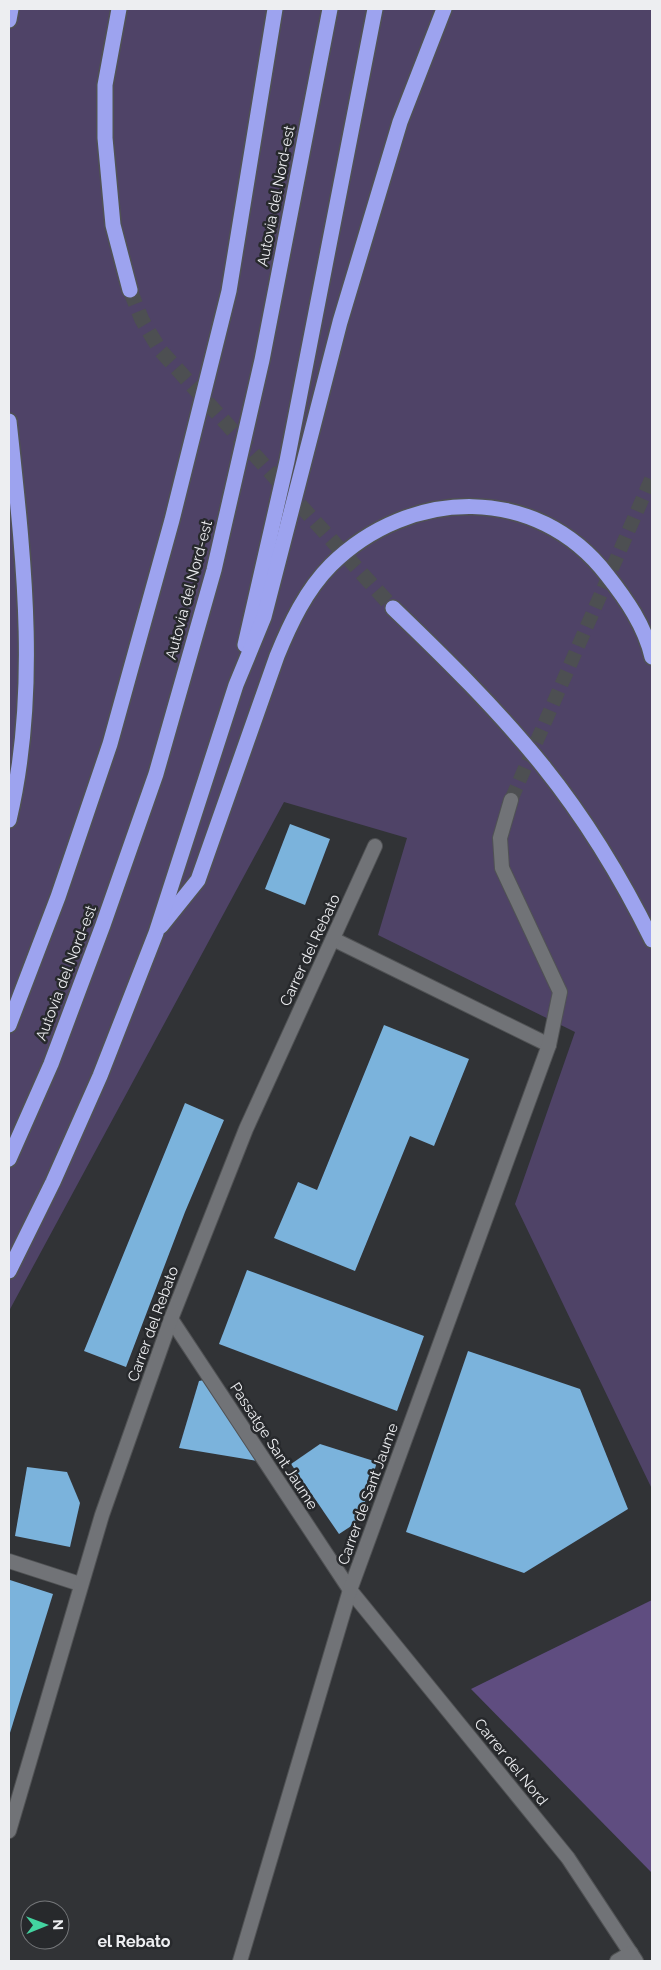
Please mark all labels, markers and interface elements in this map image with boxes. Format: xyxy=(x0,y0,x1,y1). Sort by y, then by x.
street label: Autovia del Nord-est xyxy=(253,124,299,268)
street label: Autovia del Nord-est xyxy=(162,518,216,662)
street label: Carrer del Rebato xyxy=(276,891,344,1009)
street label: Autovia del Nord-est xyxy=(32,903,100,1043)
street label: Carrer del Rebato xyxy=(124,1264,182,1384)
street label: Passatge Sant Jaume xyxy=(226,1379,322,1513)
street label: Carrer de Sant Jaume xyxy=(334,1421,402,1567)
street label: Carrer del Nord xyxy=(470,1715,552,1809)
north arrow xyxy=(20,1900,70,1950)
text: N xyxy=(50,1919,66,1930)
district label: el Rebato xyxy=(98,1932,171,1951)

